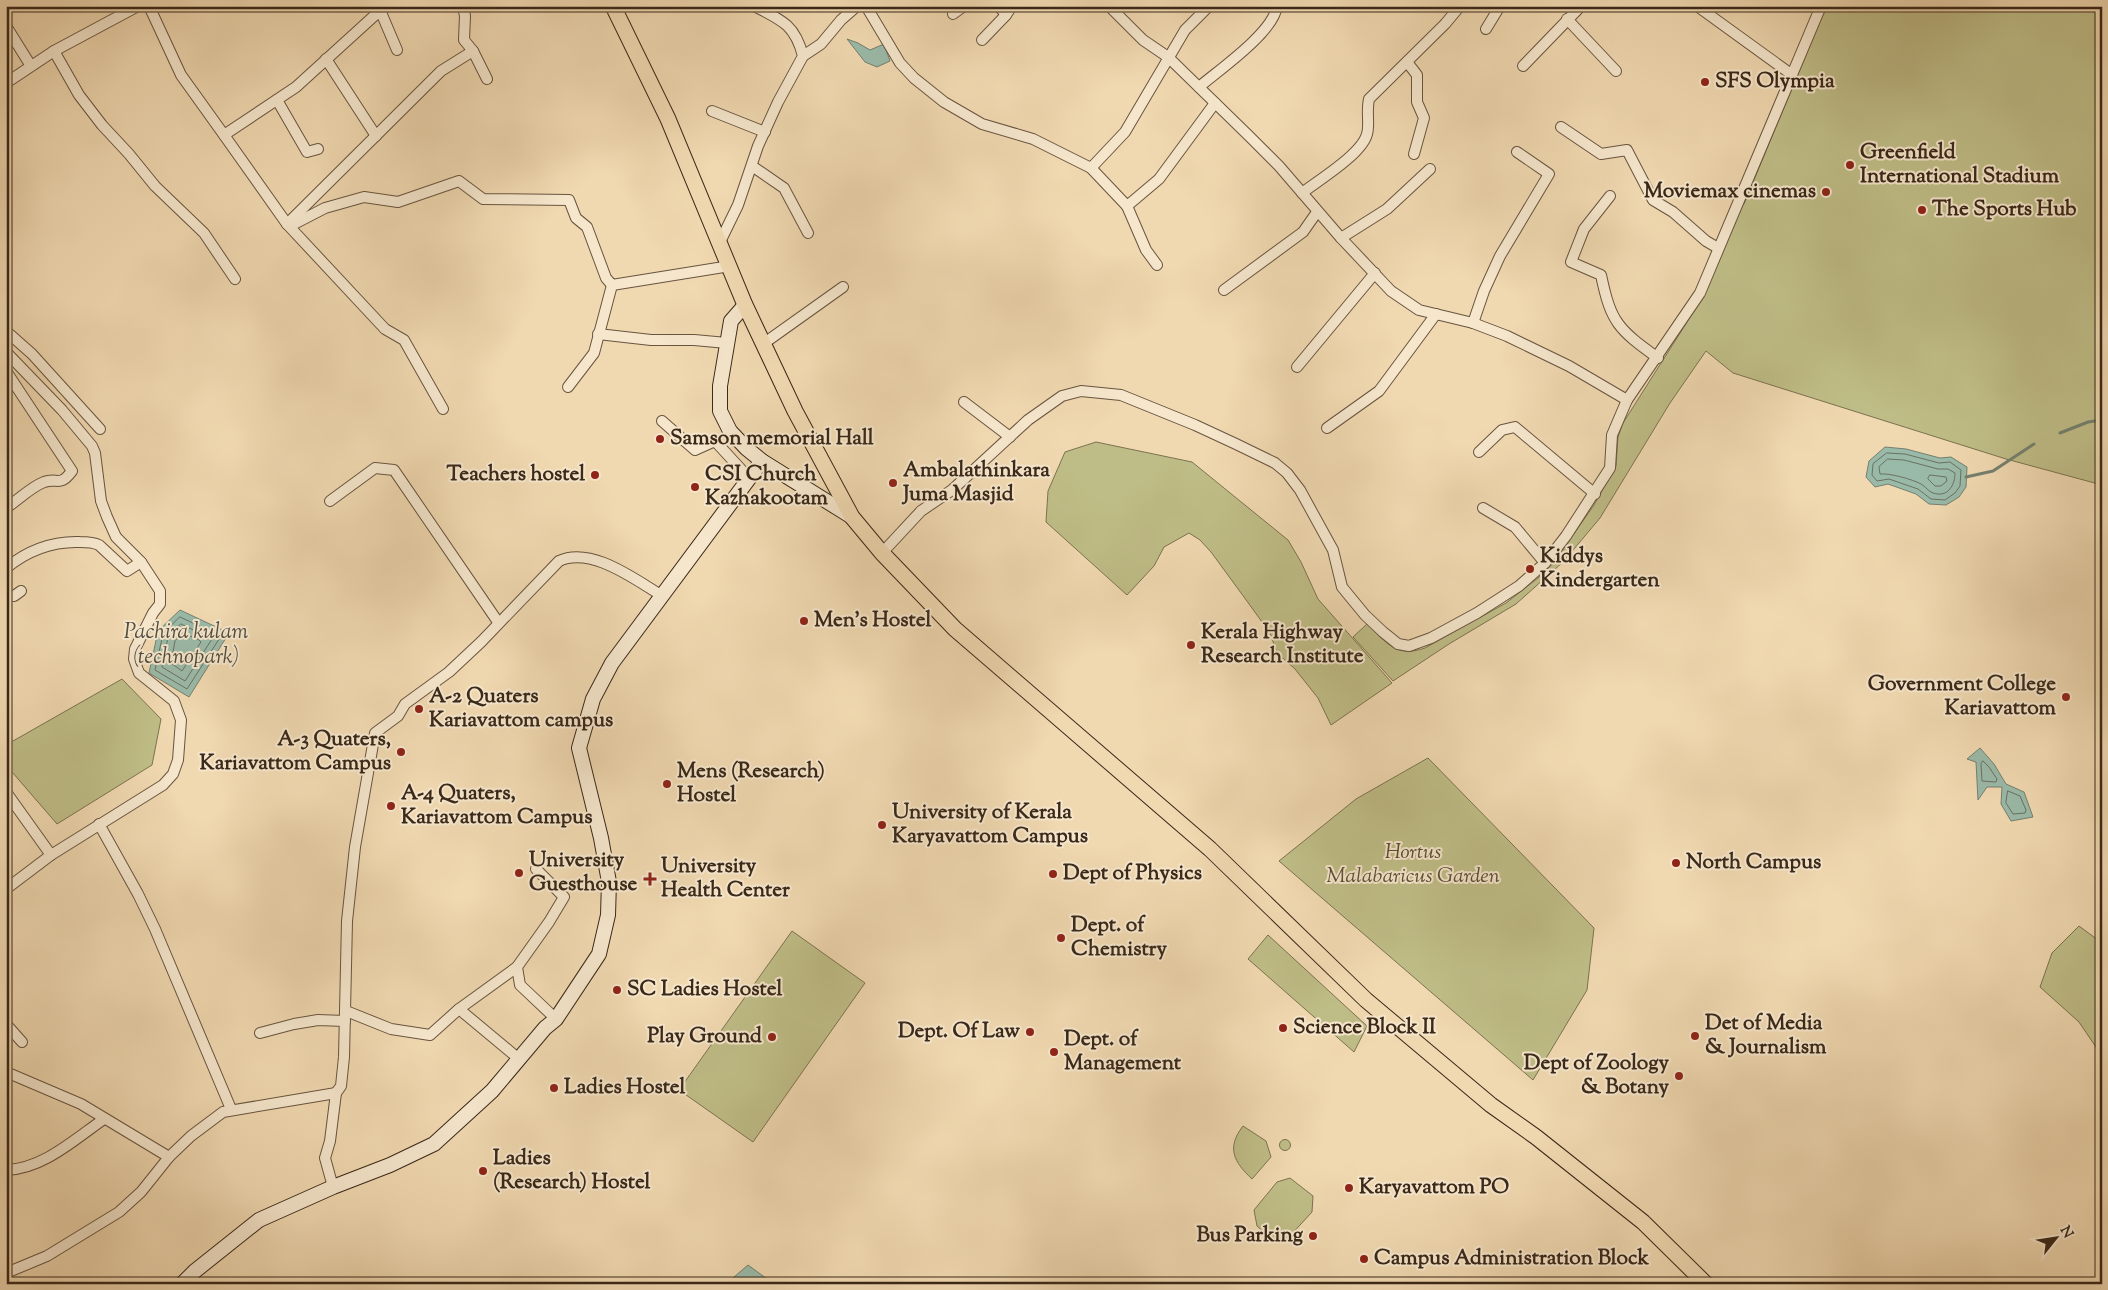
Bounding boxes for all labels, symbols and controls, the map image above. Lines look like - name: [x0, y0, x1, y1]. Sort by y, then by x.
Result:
- place label: SFS Olympia: [1715, 67, 1835, 97]
- marker: SFS Olympia: [1699, 76, 1711, 88]
- place label: Greenfield International Stadium: [1860, 138, 2060, 192]
- marker: Greenfield International Stadium: [1844, 159, 1856, 171]
- place label: Moviemax cinemas: [1644, 177, 1816, 207]
- marker: Moviemax cinemas: [1820, 186, 1832, 198]
- place label: The Sports Hub: [1932, 195, 2077, 225]
- marker: The Sports Hub: [1916, 204, 1928, 216]
- place label: Samson memorial Hall: [670, 424, 874, 454]
- marker: Samson memorial Hall: [654, 433, 666, 445]
- place label: Ambalathinkara Juma Masjid: [901, 456, 1050, 510]
- place label: Teachers hostel: [446, 460, 585, 490]
- place label: CSI Church Kazhakootam: [705, 460, 829, 514]
- marker: Teachers hostel: [589, 469, 601, 481]
- marker: Ambalathinkara Juma Masjid: [887, 477, 899, 489]
- marker: CSI Church Kazhakootam: [689, 481, 701, 493]
- place label: Kiddys Kindergarten: [1540, 542, 1660, 596]
- marker: Kiddys Kindergarten: [1524, 563, 1536, 575]
- place label: Men's Hostel: [814, 606, 931, 636]
- marker: Men's Hostel: [798, 615, 810, 627]
- water label: Pachira kulam (technopark): [124, 617, 249, 674]
- place label: Kerala Highway Research Institute: [1201, 618, 1364, 672]
- marker: Kerala Highway Research Institute: [1185, 639, 1197, 651]
- place label: Government College Kariavattom: [1868, 670, 2057, 724]
- place label: A-2 Quaters Kariavattom campus: [429, 682, 613, 736]
- marker: Government College Kariavattom: [2060, 691, 2072, 703]
- marker: A-2 Quaters Kariavattom campus: [413, 703, 425, 715]
- place label: A-3 Quaters, Kariavattom Campus: [200, 725, 391, 779]
- marker: A-3 Quaters, Kariavattom Campus: [395, 746, 407, 758]
- place label: Mens (Research) Hostel: [677, 757, 825, 811]
- marker: Mens (Research) Hostel: [661, 778, 673, 790]
- place label: A-4 Quaters, Kariavattom Campus: [401, 779, 592, 833]
- place label: University of Kerala Karyavattom Campus: [892, 798, 1088, 852]
- marker: A-4 Quaters, Kariavattom Campus: [385, 800, 397, 812]
- marker: University of Kerala Karyavattom Campus: [876, 819, 888, 831]
- park label: Hortus Malabaricus Garden: [1326, 838, 1500, 892]
- place label: University Guesthouse: [529, 846, 637, 900]
- place label: North Campus: [1686, 848, 1821, 878]
- place label: University Health Center: [661, 852, 790, 906]
- marker: North Campus: [1670, 857, 1682, 869]
- place label: Dept of Physics: [1063, 859, 1202, 889]
- marker: University Guesthouse: [513, 867, 525, 879]
- marker: Dept of Physics: [1047, 868, 1059, 880]
- marker: University Health Center: [643, 872, 657, 886]
- place label: Dept. of Chemistry: [1071, 911, 1167, 965]
- marker: Dept. of Chemistry: [1055, 932, 1067, 944]
- place label: SC Ladies Hostel: [627, 975, 782, 1005]
- marker: SC Ladies Hostel: [611, 984, 623, 996]
- place label: Det of Media & Journalism: [1705, 1009, 1827, 1063]
- place label: Science Block II: [1293, 1013, 1436, 1043]
- place label: Dept. Of Law: [898, 1017, 1020, 1047]
- place label: Play Ground: [647, 1022, 762, 1052]
- marker: Science Block II: [1277, 1022, 1289, 1034]
- place label: Dept. of Management: [1064, 1025, 1182, 1079]
- marker: Dept. Of Law: [1024, 1026, 1036, 1038]
- marker: Det of Media & Journalism: [1689, 1030, 1701, 1042]
- marker: Play Ground: [766, 1031, 778, 1043]
- marker: Dept. of Management: [1048, 1046, 1060, 1058]
- place label: Dept of Zoology & Botany: [1524, 1049, 1670, 1103]
- marker: Dept of Zoology & Botany: [1673, 1070, 1685, 1082]
- place label: Ladies Hostel: [564, 1073, 685, 1103]
- marker: Ladies Hostel: [548, 1082, 560, 1094]
- place label: Ladies (Research) Hostel: [493, 1144, 651, 1198]
- marker: Ladies (Research) Hostel: [477, 1165, 489, 1177]
- place label: Karyavattom PO: [1359, 1173, 1509, 1203]
- marker: Karyavattom PO: [1343, 1182, 1355, 1194]
- north arrow: [2030, 1212, 2080, 1262]
- place label: Bus Parking: [1196, 1221, 1304, 1251]
- text: N: [2054, 1223, 2077, 1242]
- marker: Bus Parking: [1307, 1230, 1319, 1242]
- place label: Campus Administration Block: [1374, 1244, 1649, 1274]
- marker: Campus Administration Block: [1358, 1253, 1370, 1265]

